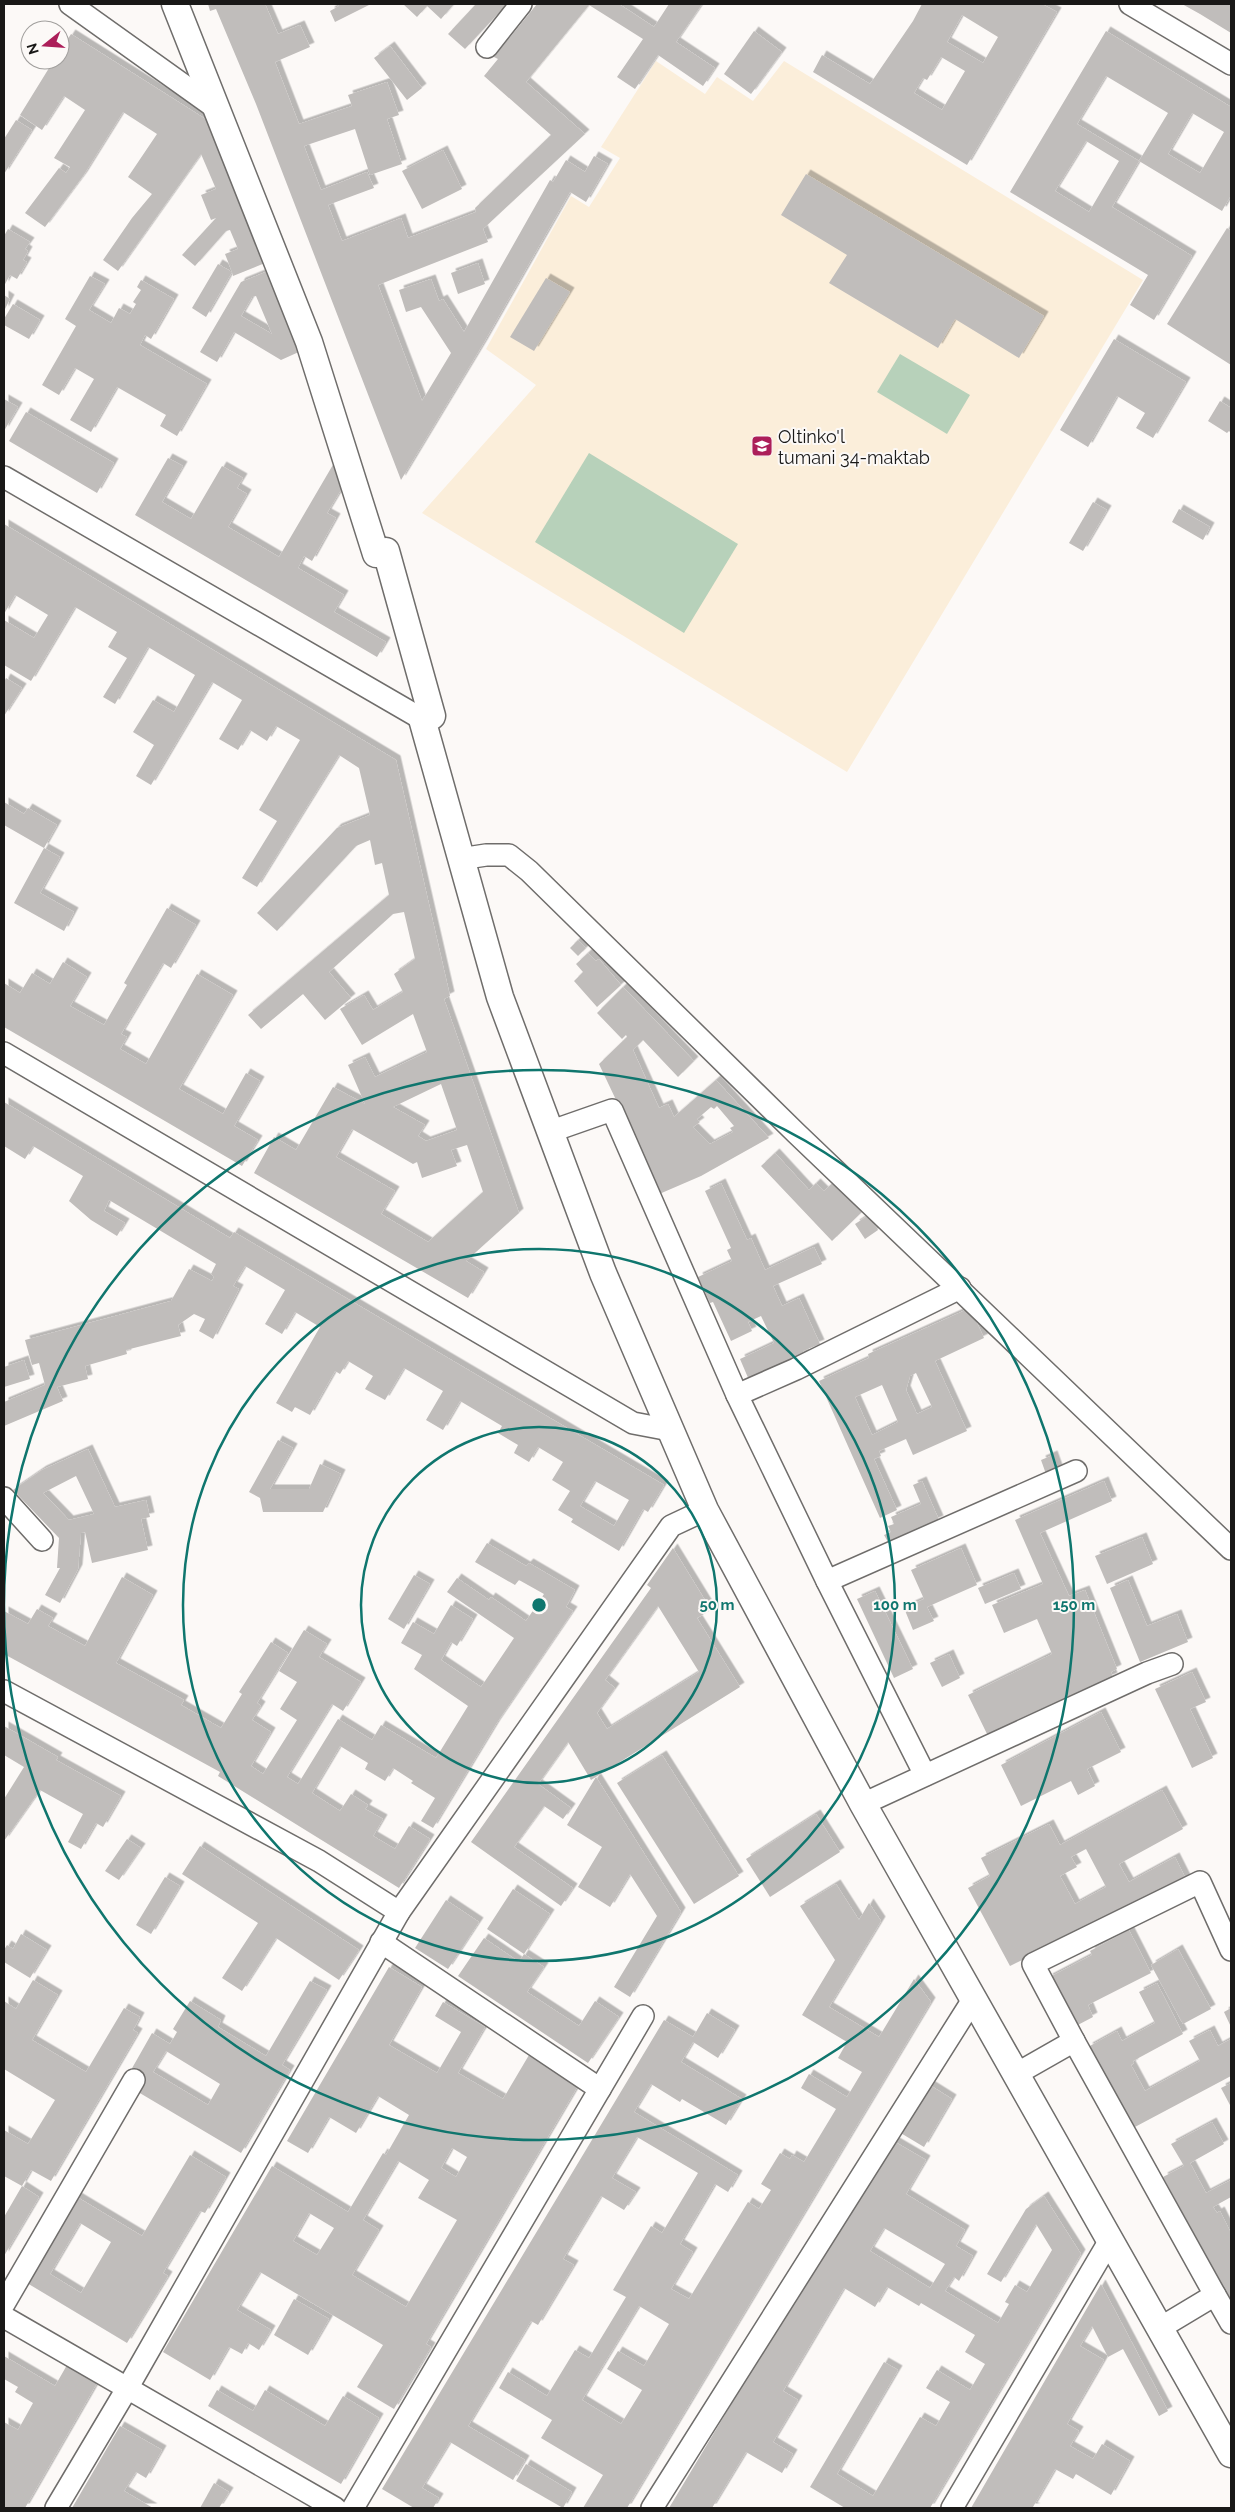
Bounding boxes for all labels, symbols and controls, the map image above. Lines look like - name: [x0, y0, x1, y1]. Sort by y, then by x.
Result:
- north arrow: [20, 20, 70, 70]
- text: N: [23, 41, 42, 56]
- place label: Oltinko'l tumani 34-maktab: [778, 426, 930, 468]
- school or university icon: Oltinko'l tumani 34-maktab: [750, 434, 774, 458]
- centre of rings: [530, 1596, 548, 1614]
- text: 50 m: [699, 1596, 735, 1614]
- text: 100 m: [873, 1596, 917, 1614]
- text: 150 m: [1053, 1596, 1095, 1614]

